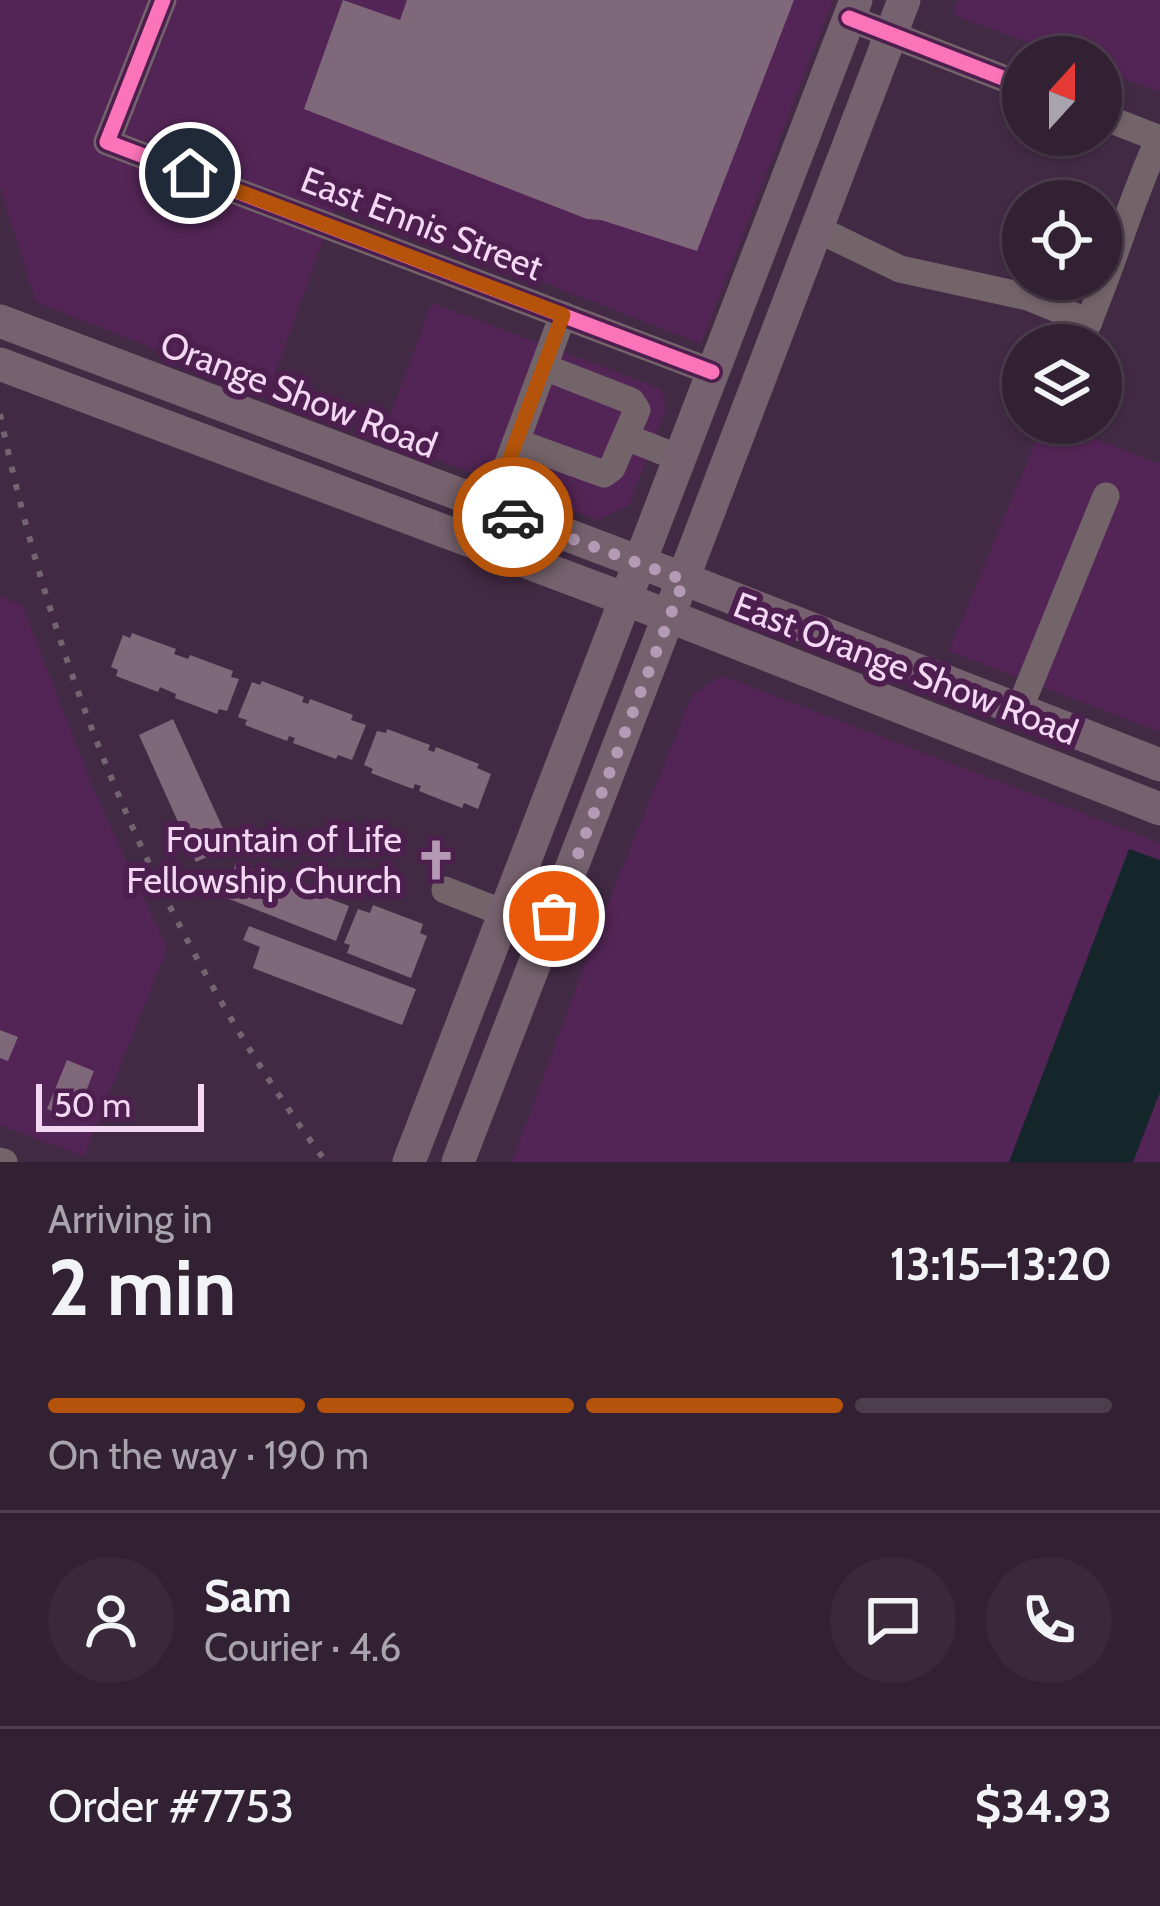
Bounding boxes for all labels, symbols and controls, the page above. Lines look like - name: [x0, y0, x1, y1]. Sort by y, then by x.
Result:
- north arrow: [1002, 36, 1122, 156]
- map controls: [1002, 36, 1122, 444]
- pin: [139, 122, 241, 224]
- icon: home: [157, 140, 223, 206]
- street label: East Ennis Street: [295, 157, 549, 289]
- button: locate: [1002, 180, 1122, 300]
- street label: Orange Show Road: [154, 321, 444, 467]
- button: layers: [1002, 324, 1122, 444]
- courier: [453, 457, 573, 577]
- icon: car: [480, 484, 546, 550]
- street label: East Orange Show Road: [728, 582, 1084, 754]
- place label: Fountain of Life Fellowship Church: [126, 817, 402, 902]
- church icon: Fountain of Life Fellowship Church: [413, 837, 459, 883]
- pin: [503, 865, 605, 967]
- icon: bag: [521, 883, 587, 949]
- scale bar: [36, 1078, 204, 1131]
- text: 50 m: [54, 1085, 131, 1125]
- text: Arriving in: [48, 1195, 212, 1243]
- text: 13:15–13:20: [890, 1237, 1112, 1291]
- text: 2 min: [48, 1240, 236, 1335]
- text: On the way · 190 m: [48, 1431, 369, 1479]
- button: person: [48, 1557, 174, 1683]
- button: chat: [830, 1557, 956, 1683]
- button: phone: [986, 1557, 1112, 1683]
- text: Sam: [204, 1569, 292, 1623]
- text: Courier · 4.6: [204, 1623, 401, 1671]
- text: Order #7753: [48, 1779, 294, 1833]
- text: $34.93: [975, 1779, 1112, 1833]

